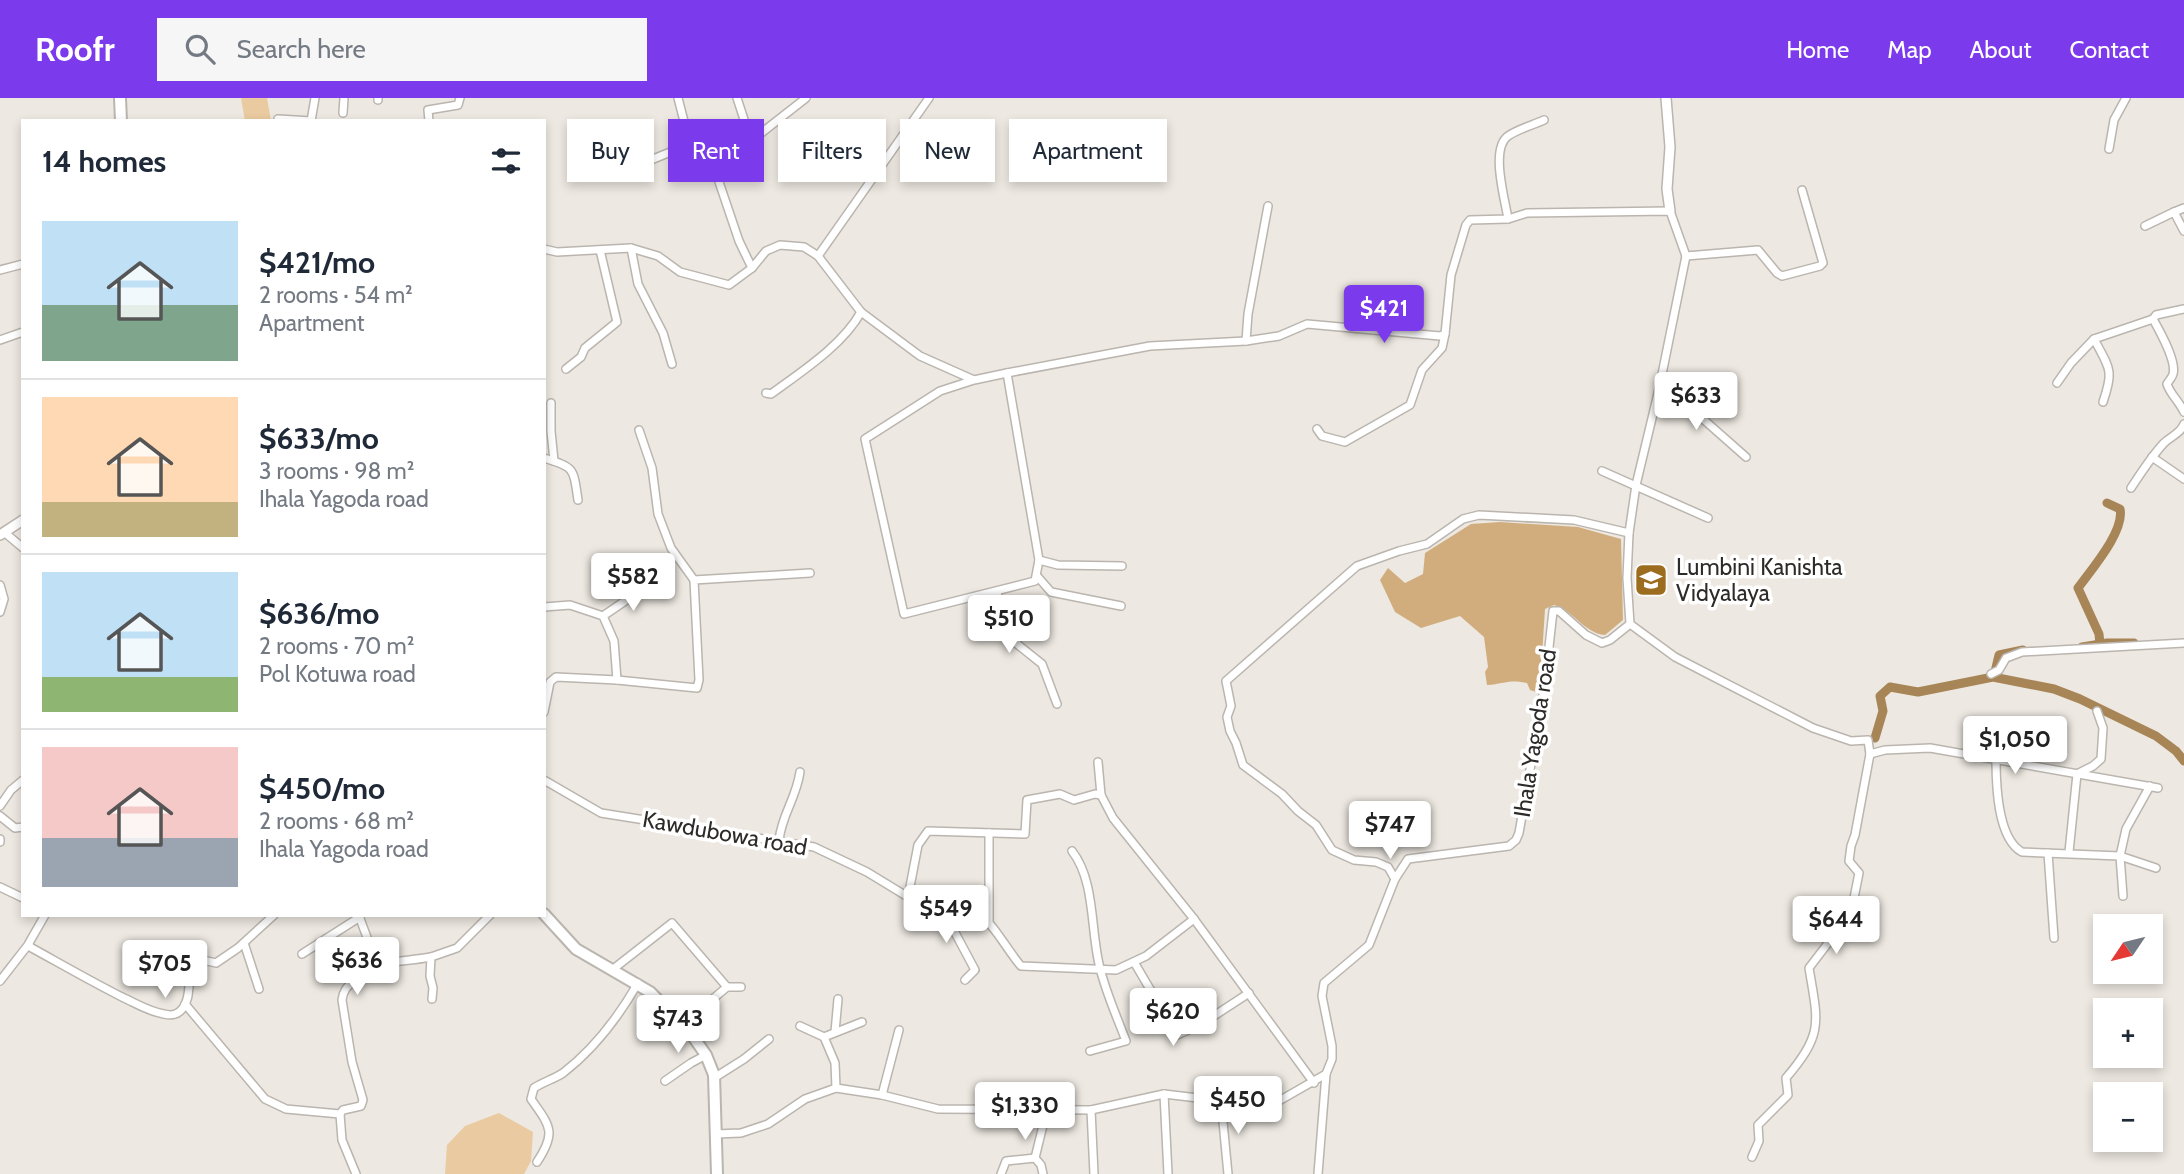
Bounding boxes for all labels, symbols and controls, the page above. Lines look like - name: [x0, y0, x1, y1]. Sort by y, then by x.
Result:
- search box: [157, 18, 647, 81]
- text: Roofr: [35, 29, 115, 69]
- icon: search: [181, 30, 219, 68]
- text: Search here: [237, 33, 366, 65]
- text: Home: [1786, 35, 1849, 64]
- text: Map: [1887, 35, 1932, 64]
- text: About: [1970, 35, 2032, 64]
- text: Contact: [2070, 35, 2149, 64]
- chip: Buy: [567, 119, 654, 182]
- chip: Rent: [668, 119, 764, 182]
- chip: Filters: [778, 119, 886, 182]
- chip: New: [900, 119, 995, 182]
- chip: Apartment: [1009, 119, 1167, 182]
- icon: filters: [487, 142, 525, 180]
- text: 14 homes: [42, 143, 166, 180]
- text: $421/mo: [259, 244, 375, 281]
- icon: home: [98, 249, 182, 333]
- text: 2 rooms · 54 m²: [259, 281, 413, 309]
- pin: $421: [1343, 286, 1425, 345]
- text: $421: [1360, 294, 1408, 322]
- text: Apartment: [259, 309, 364, 337]
- pin: $633: [1655, 372, 1737, 432]
- text: $633: [1670, 381, 1722, 409]
- text: $633/mo: [259, 420, 379, 457]
- icon: home: [98, 425, 182, 509]
- text: 3 rooms · 98 m²: [259, 457, 414, 485]
- text: Ihala Yagoda road: [259, 485, 429, 513]
- place label: Lumbini Kanishta Vidyalaya: [1676, 553, 1843, 607]
- pin: $582: [592, 554, 674, 613]
- school or university icon: Lumbini Kanishta Vidyalaya: [1632, 561, 1670, 599]
- text: $582: [607, 562, 659, 590]
- text: $636/mo: [259, 595, 379, 632]
- pin: $510: [968, 596, 1050, 655]
- icon: home: [98, 600, 182, 684]
- text: $510: [984, 604, 1034, 632]
- text: 2 rooms · 70 m²: [259, 632, 414, 660]
- street label: Ihala Yagoda road: [1508, 647, 1562, 819]
- text: Pol Kotuwa road: [259, 660, 416, 688]
- pin: $1,050: [1958, 716, 2072, 776]
- text: $1,050: [1979, 725, 2051, 753]
- text: $450/mo: [259, 770, 385, 807]
- icon: home: [98, 775, 182, 859]
- pin: $747: [1349, 802, 1431, 861]
- street label: Kawdubowa road: [640, 805, 810, 861]
- text: 2 rooms · 68 m²: [259, 807, 414, 835]
- text: $747: [1365, 810, 1415, 838]
- text: Ihala Yagoda road: [259, 835, 429, 863]
- pin: $549: [905, 886, 987, 945]
- text: $549: [920, 894, 972, 922]
- pin: $644: [1795, 896, 1877, 956]
- text: $644: [1809, 905, 1863, 933]
- north arrow: [2093, 914, 2163, 984]
- map controls: [2093, 914, 2163, 1152]
- pin: $636: [316, 937, 398, 997]
- pin: $705: [124, 940, 206, 1000]
- text: $636: [331, 946, 383, 974]
- text: $705: [138, 949, 192, 977]
- pin: $620: [1132, 988, 1214, 1048]
- pin: $743: [637, 996, 719, 1055]
- text: $620: [1146, 997, 1200, 1025]
- button: +: [2093, 998, 2163, 1068]
- text: $743: [653, 1004, 704, 1032]
- pin: $450: [1197, 1076, 1279, 1136]
- pin: $1,330: [968, 1082, 1082, 1142]
- button: −: [2093, 1082, 2163, 1152]
- text: $450: [1210, 1085, 1266, 1113]
- text: $1,330: [991, 1091, 1059, 1119]

